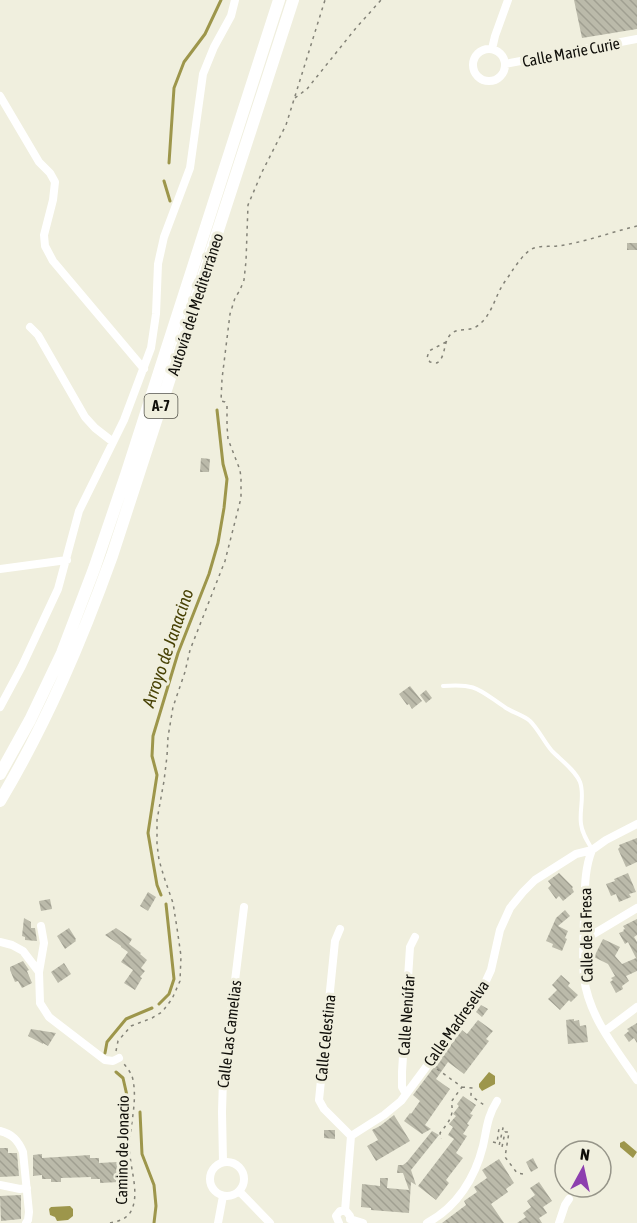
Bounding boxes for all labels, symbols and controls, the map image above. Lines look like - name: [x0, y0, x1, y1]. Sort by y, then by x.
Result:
- street label: Calle Marie Curie: [521, 34, 621, 70]
- street label: Autovía del Mediterráneo: [164, 231, 226, 377]
- road number: A-7: [144, 394, 178, 418]
- water label: Arroyo de Janacino: [137, 586, 198, 711]
- street label: Calle de la Fresa: [576, 888, 596, 982]
- street label: Calle Nenúfar: [394, 974, 418, 1056]
- street label: Calle Madreselva: [420, 976, 492, 1070]
- street label: Calle Las Camelias: [213, 979, 245, 1089]
- street label: Calle Celestina: [311, 994, 339, 1082]
- street label: Camino de Jonacio: [112, 1095, 132, 1205]
- north arrow: [553, 1139, 613, 1199]
- text: N: [579, 1145, 591, 1164]

